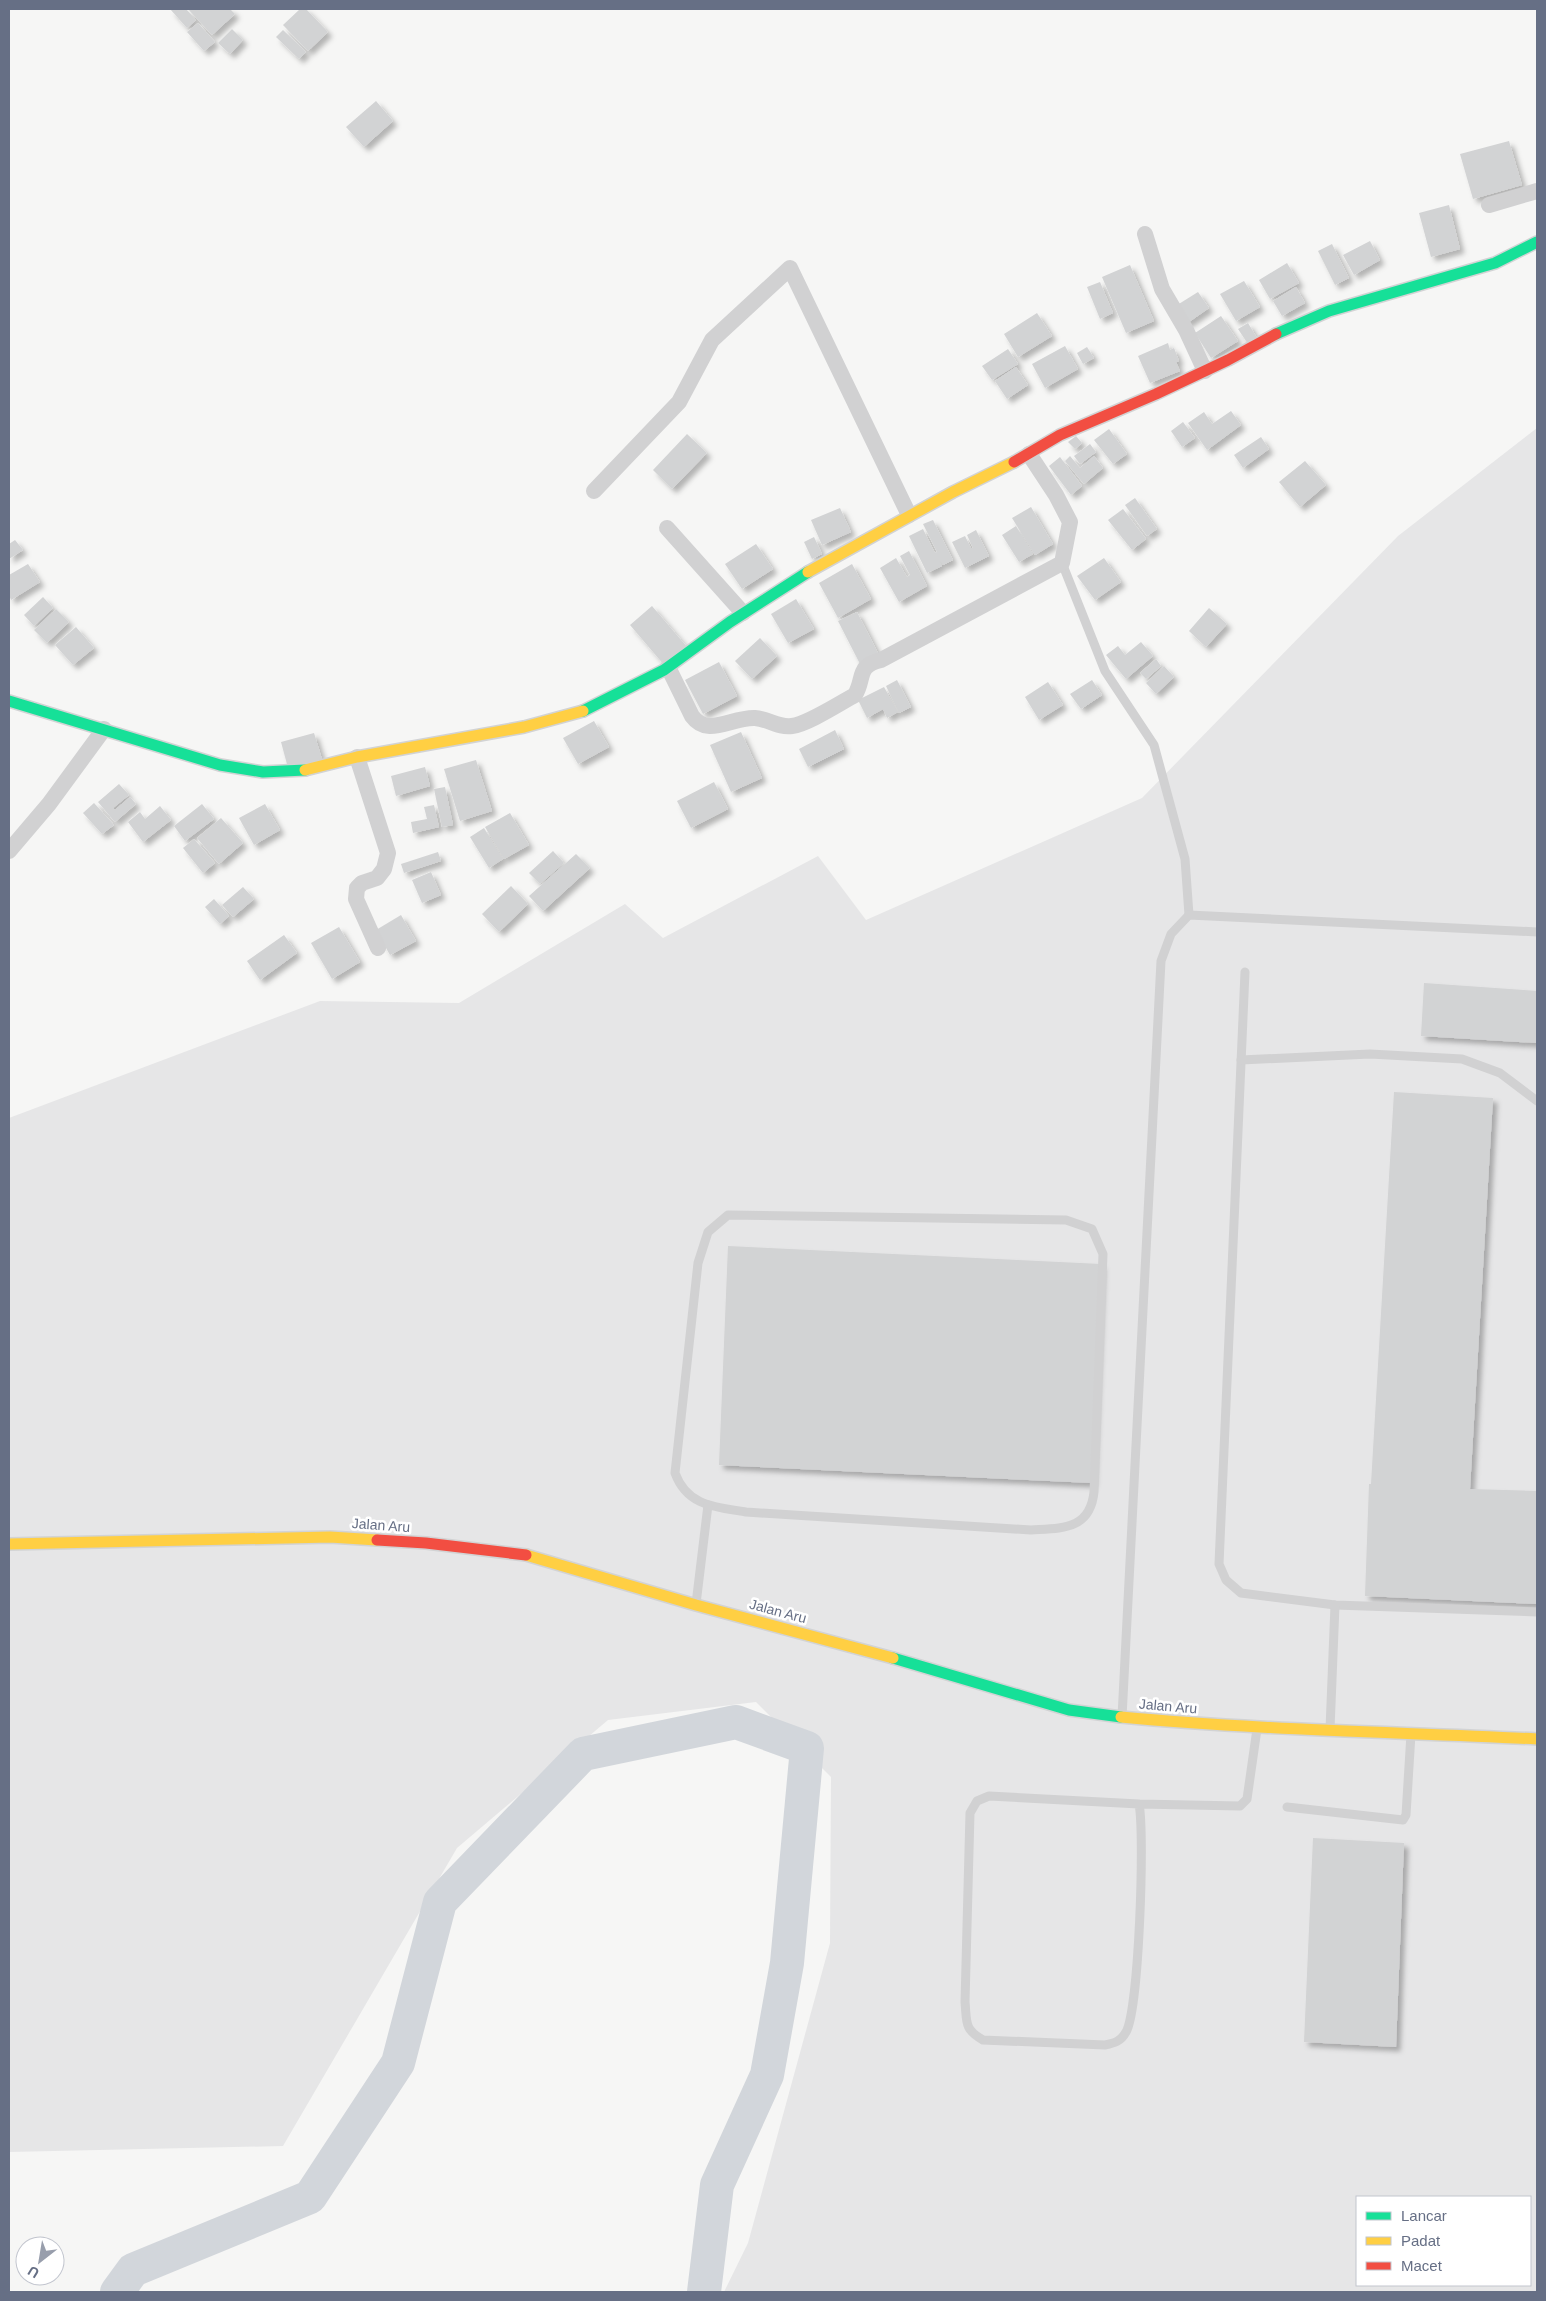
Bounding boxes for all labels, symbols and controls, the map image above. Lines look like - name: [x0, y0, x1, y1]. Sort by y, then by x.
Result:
- street label: Jalan Aru: [351, 1515, 411, 1535]
- street label: Jalan Aru: [748, 1596, 808, 1626]
- street label: Jalan Aru: [1138, 1695, 1198, 1717]
- legend: [1356, 2196, 1531, 2286]
- text: Lancar: [1401, 2207, 1447, 2224]
- text: Padat: [1401, 2232, 1441, 2249]
- north arrow: [15, 2236, 65, 2286]
- text: Macet: [1401, 2257, 1443, 2274]
- text: U: [25, 2263, 42, 2282]

